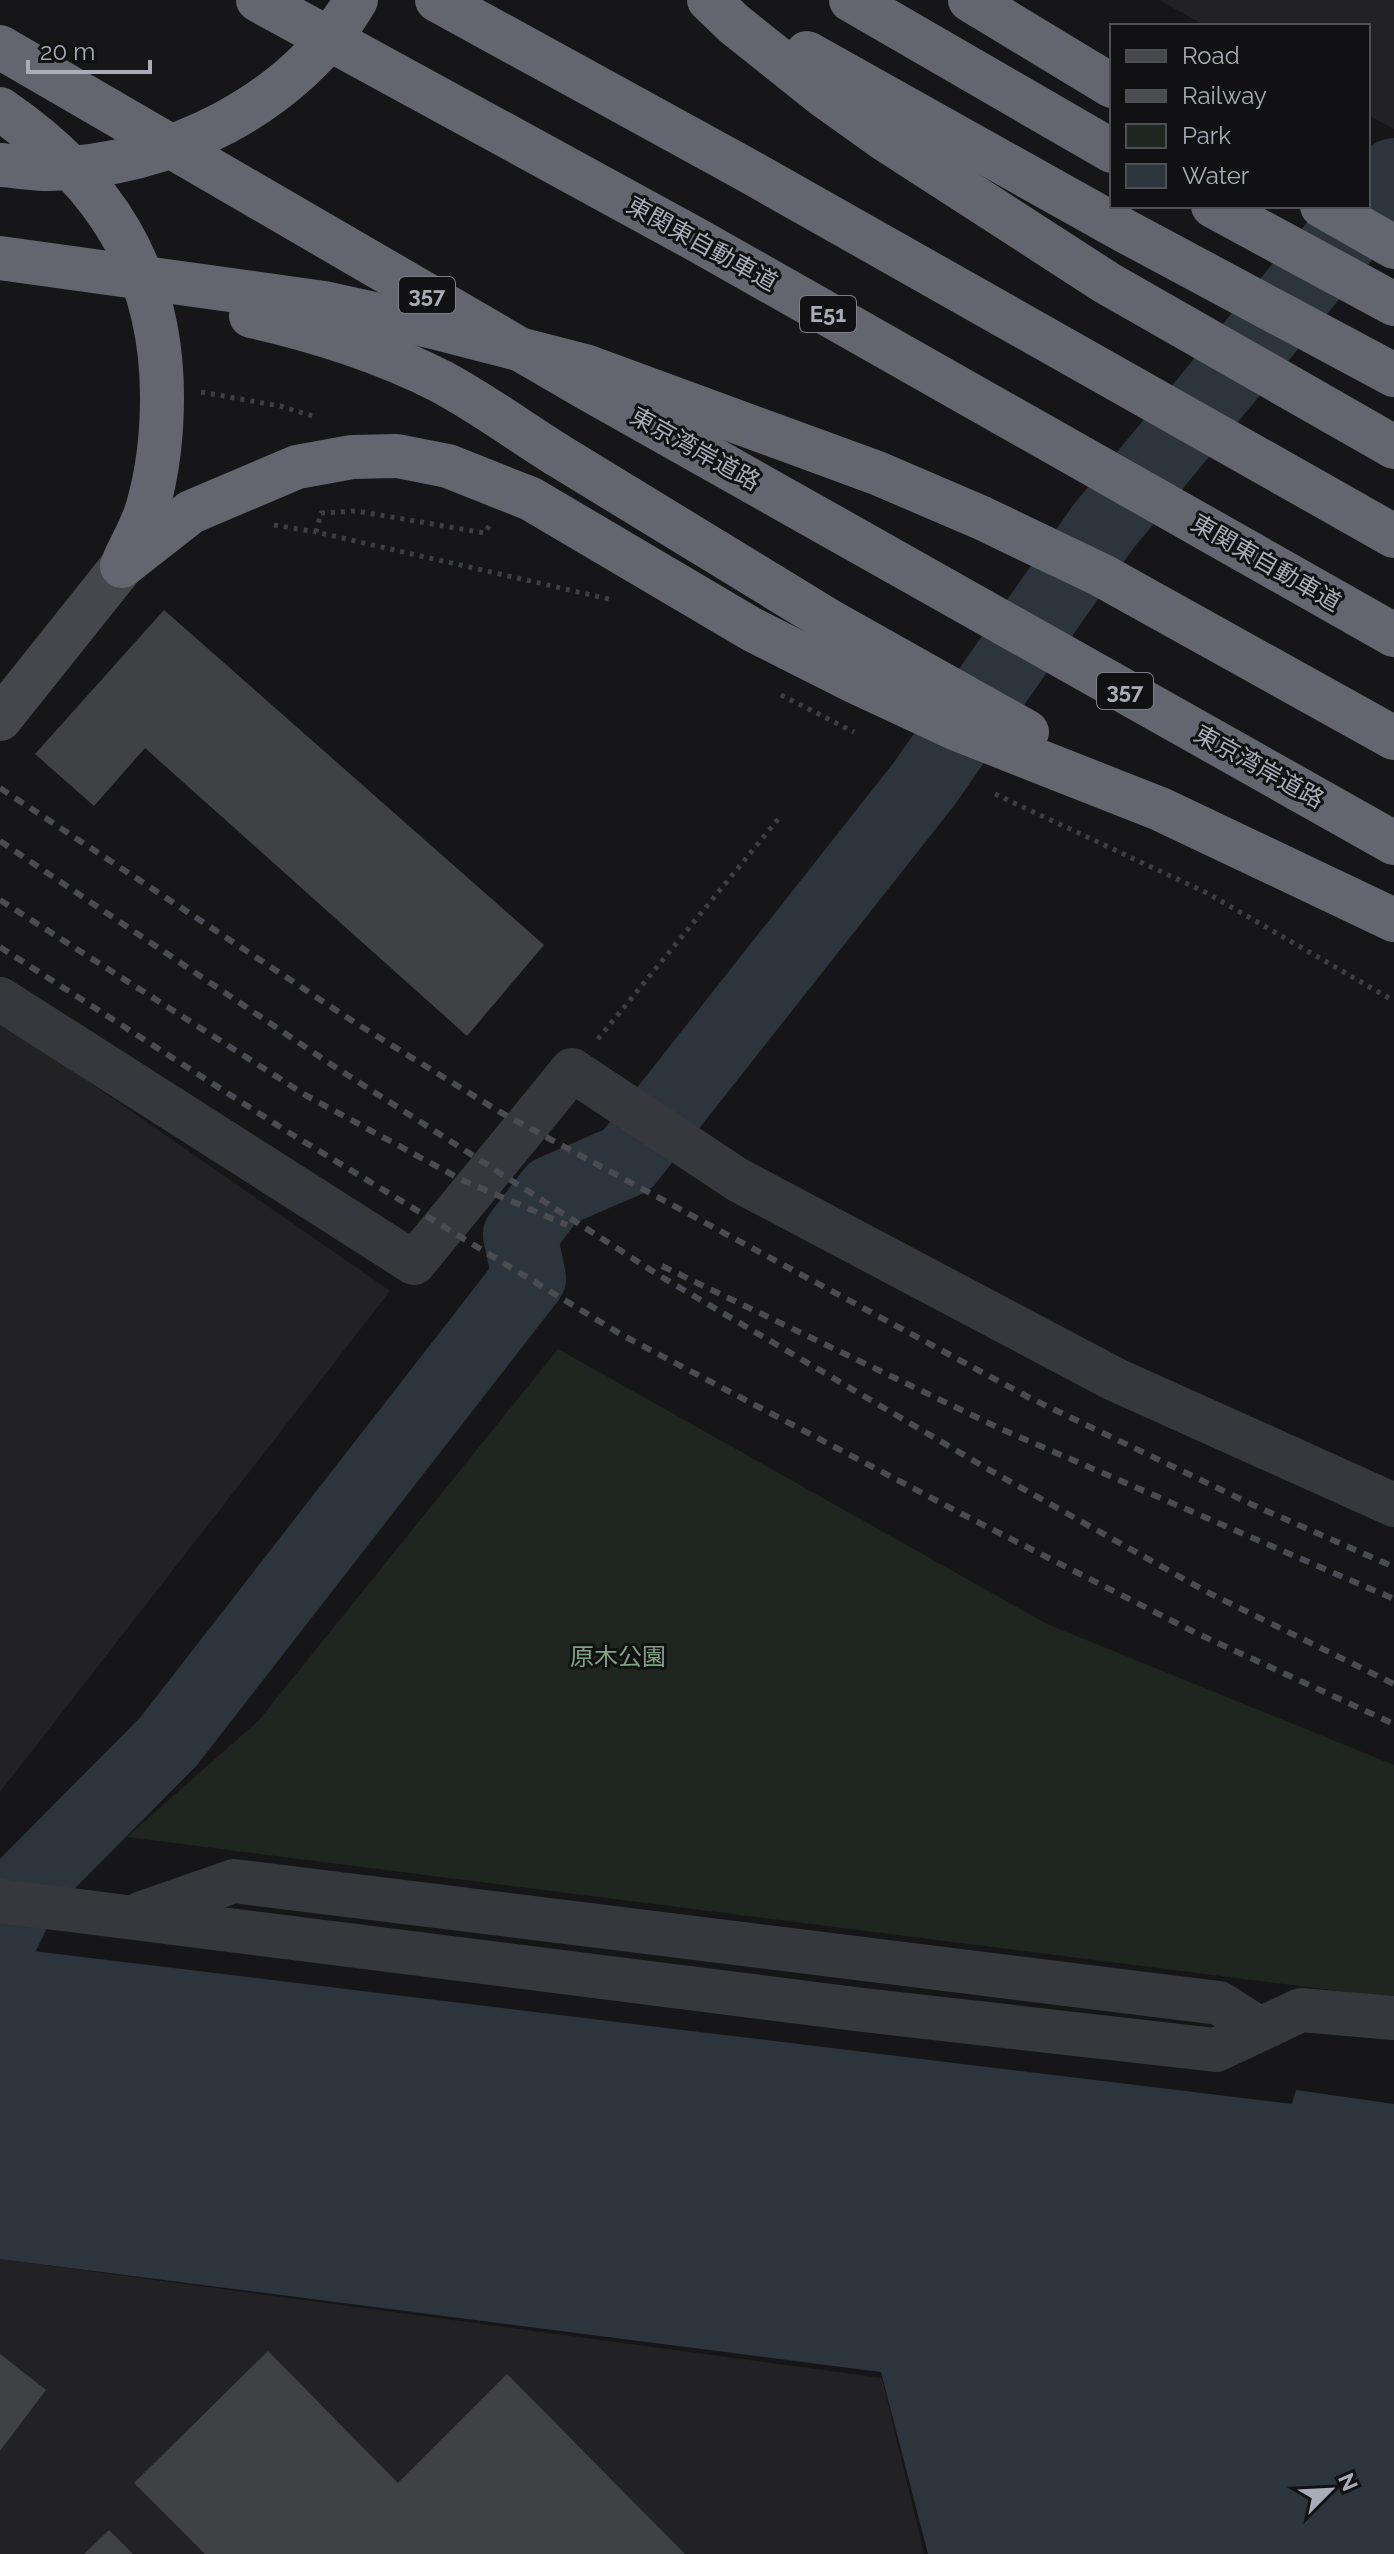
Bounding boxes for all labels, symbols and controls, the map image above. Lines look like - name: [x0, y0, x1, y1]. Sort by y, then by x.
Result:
- scale bar: [28, 24, 150, 74]
- legend: [1110, 24, 1370, 208]
- text: 20 m: [40, 37, 95, 66]
- text: Road: [1182, 41, 1240, 70]
- text: Railway: [1182, 81, 1267, 110]
- text: Park: [1182, 121, 1231, 150]
- text: Water: [1182, 161, 1250, 190]
- street label: 東関東自動車道: [622, 190, 783, 297]
- road number: 357: [399, 277, 455, 313]
- road number: E51: [800, 296, 856, 332]
- street label: 東京湾岸道路: [625, 401, 765, 496]
- street label: 東関東自動車道: [1186, 508, 1346, 617]
- road number: 357: [1097, 673, 1153, 709]
- street label: 東京湾岸道路: [1189, 719, 1329, 814]
- park label: 原木公園: [570, 1642, 666, 1671]
- north arrow: [1290, 2450, 1370, 2530]
- text: N: [1333, 2469, 1364, 2495]

